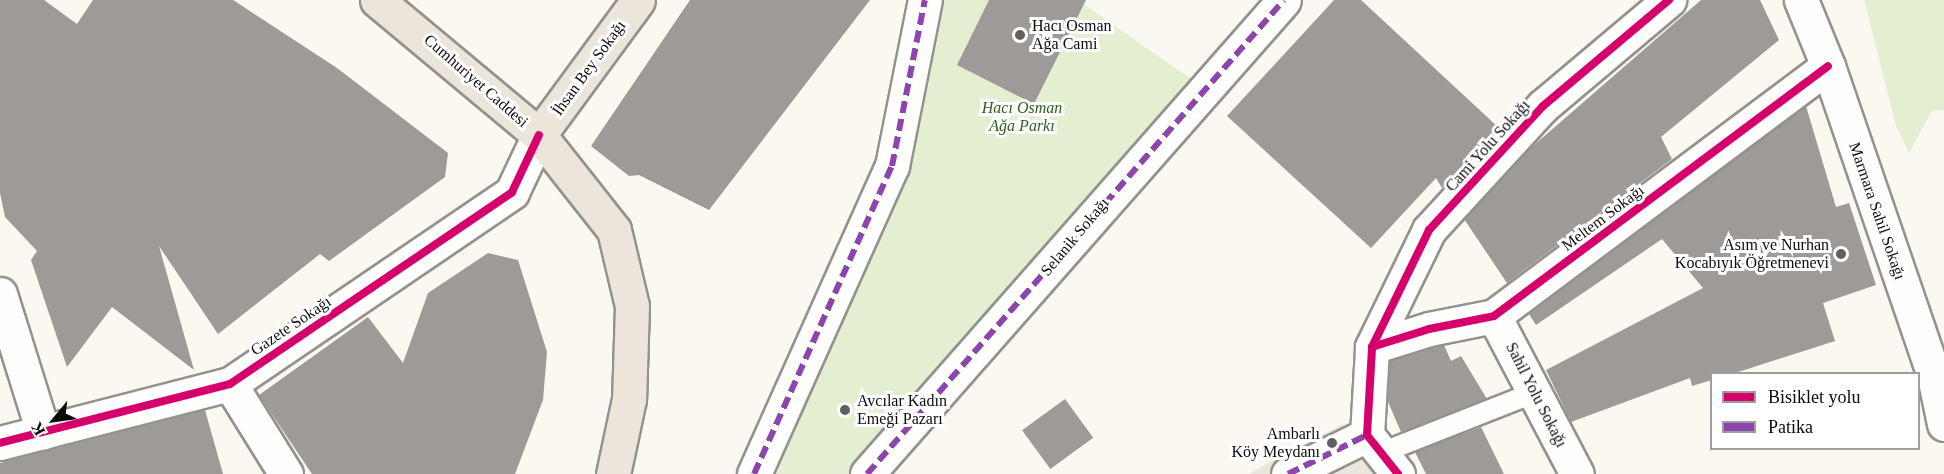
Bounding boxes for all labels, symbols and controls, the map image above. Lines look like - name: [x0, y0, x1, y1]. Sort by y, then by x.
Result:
- place label: Hacı Osman Ağa Cami: [1032, 16, 1112, 54]
- street label: İhsan Bey Sokağı: [548, 17, 630, 119]
- marker: Hacı Osman Ağa Cami: [1013, 28, 1027, 42]
- street label: Cumhuriyet Caddesi: [420, 30, 532, 132]
- street label: Cami Yolu Sokağı: [1442, 96, 1534, 196]
- park label: Hacı Osman Ağa Parkı: [982, 98, 1062, 136]
- street label: Marmara Sahil Sokağı: [1844, 140, 1910, 282]
- street label: Meltem Sokağı: [1558, 181, 1648, 255]
- street label: Selanik Sokağı: [1037, 194, 1113, 280]
- place label: Asım ve Nurhan Kocabıyık Öğretmenevi: [1675, 235, 1829, 273]
- marker: Asım ve Nurhan Kocabıyık Öğretmenevi: [1834, 247, 1848, 261]
- street label: Gazete Sokağı: [247, 292, 335, 360]
- street label: Sahil Yolu Sokağı: [1501, 339, 1571, 451]
- legend: [1710, 372, 1920, 450]
- text: Bisiklet yolu: [1768, 387, 1861, 407]
- north arrow: [24, 390, 84, 450]
- place label: Avcılar Kadın Emeği Pazarı: [857, 391, 947, 429]
- marker: Avcılar Kadın Emeği Pazarı: [838, 403, 852, 417]
- text: Patika: [1768, 417, 1813, 437]
- text: K: [27, 419, 48, 439]
- place label: Ambarlı Köy Meydanı: [1232, 424, 1320, 462]
- marker: Ambarlı Köy Meydanı: [1325, 436, 1339, 450]

